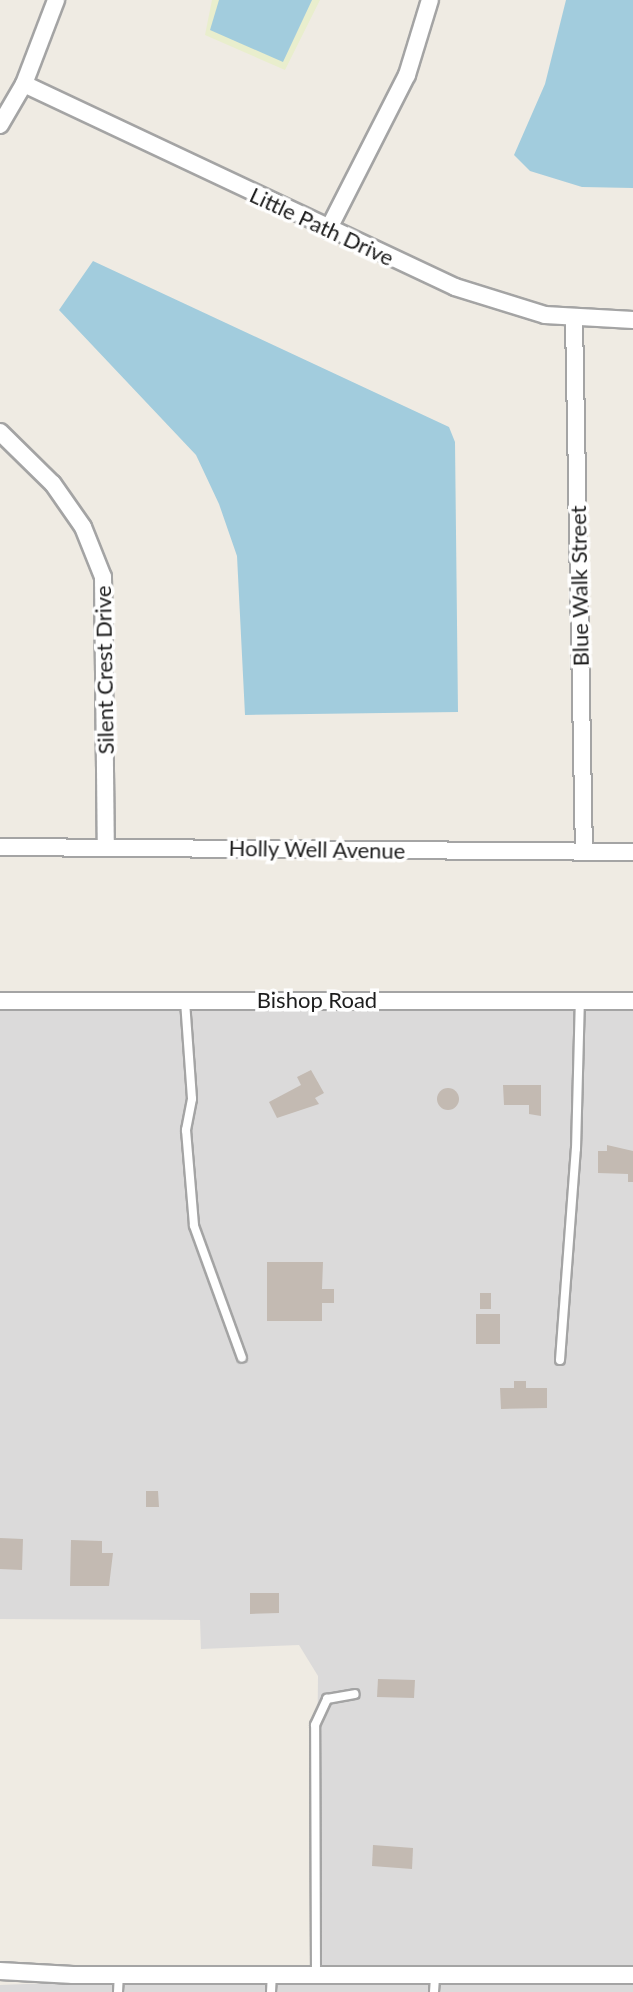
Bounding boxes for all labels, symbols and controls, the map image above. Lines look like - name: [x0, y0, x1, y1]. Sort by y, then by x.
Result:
- street label: Little Path Drive: [246, 181, 398, 271]
- street label: Blue Walk Street: [564, 505, 594, 667]
- street label: Silent Crest Drive: [89, 585, 119, 755]
- street label: Holly Well Avenue: [228, 834, 406, 864]
- street label: Bishop Road: [257, 987, 377, 1013]

